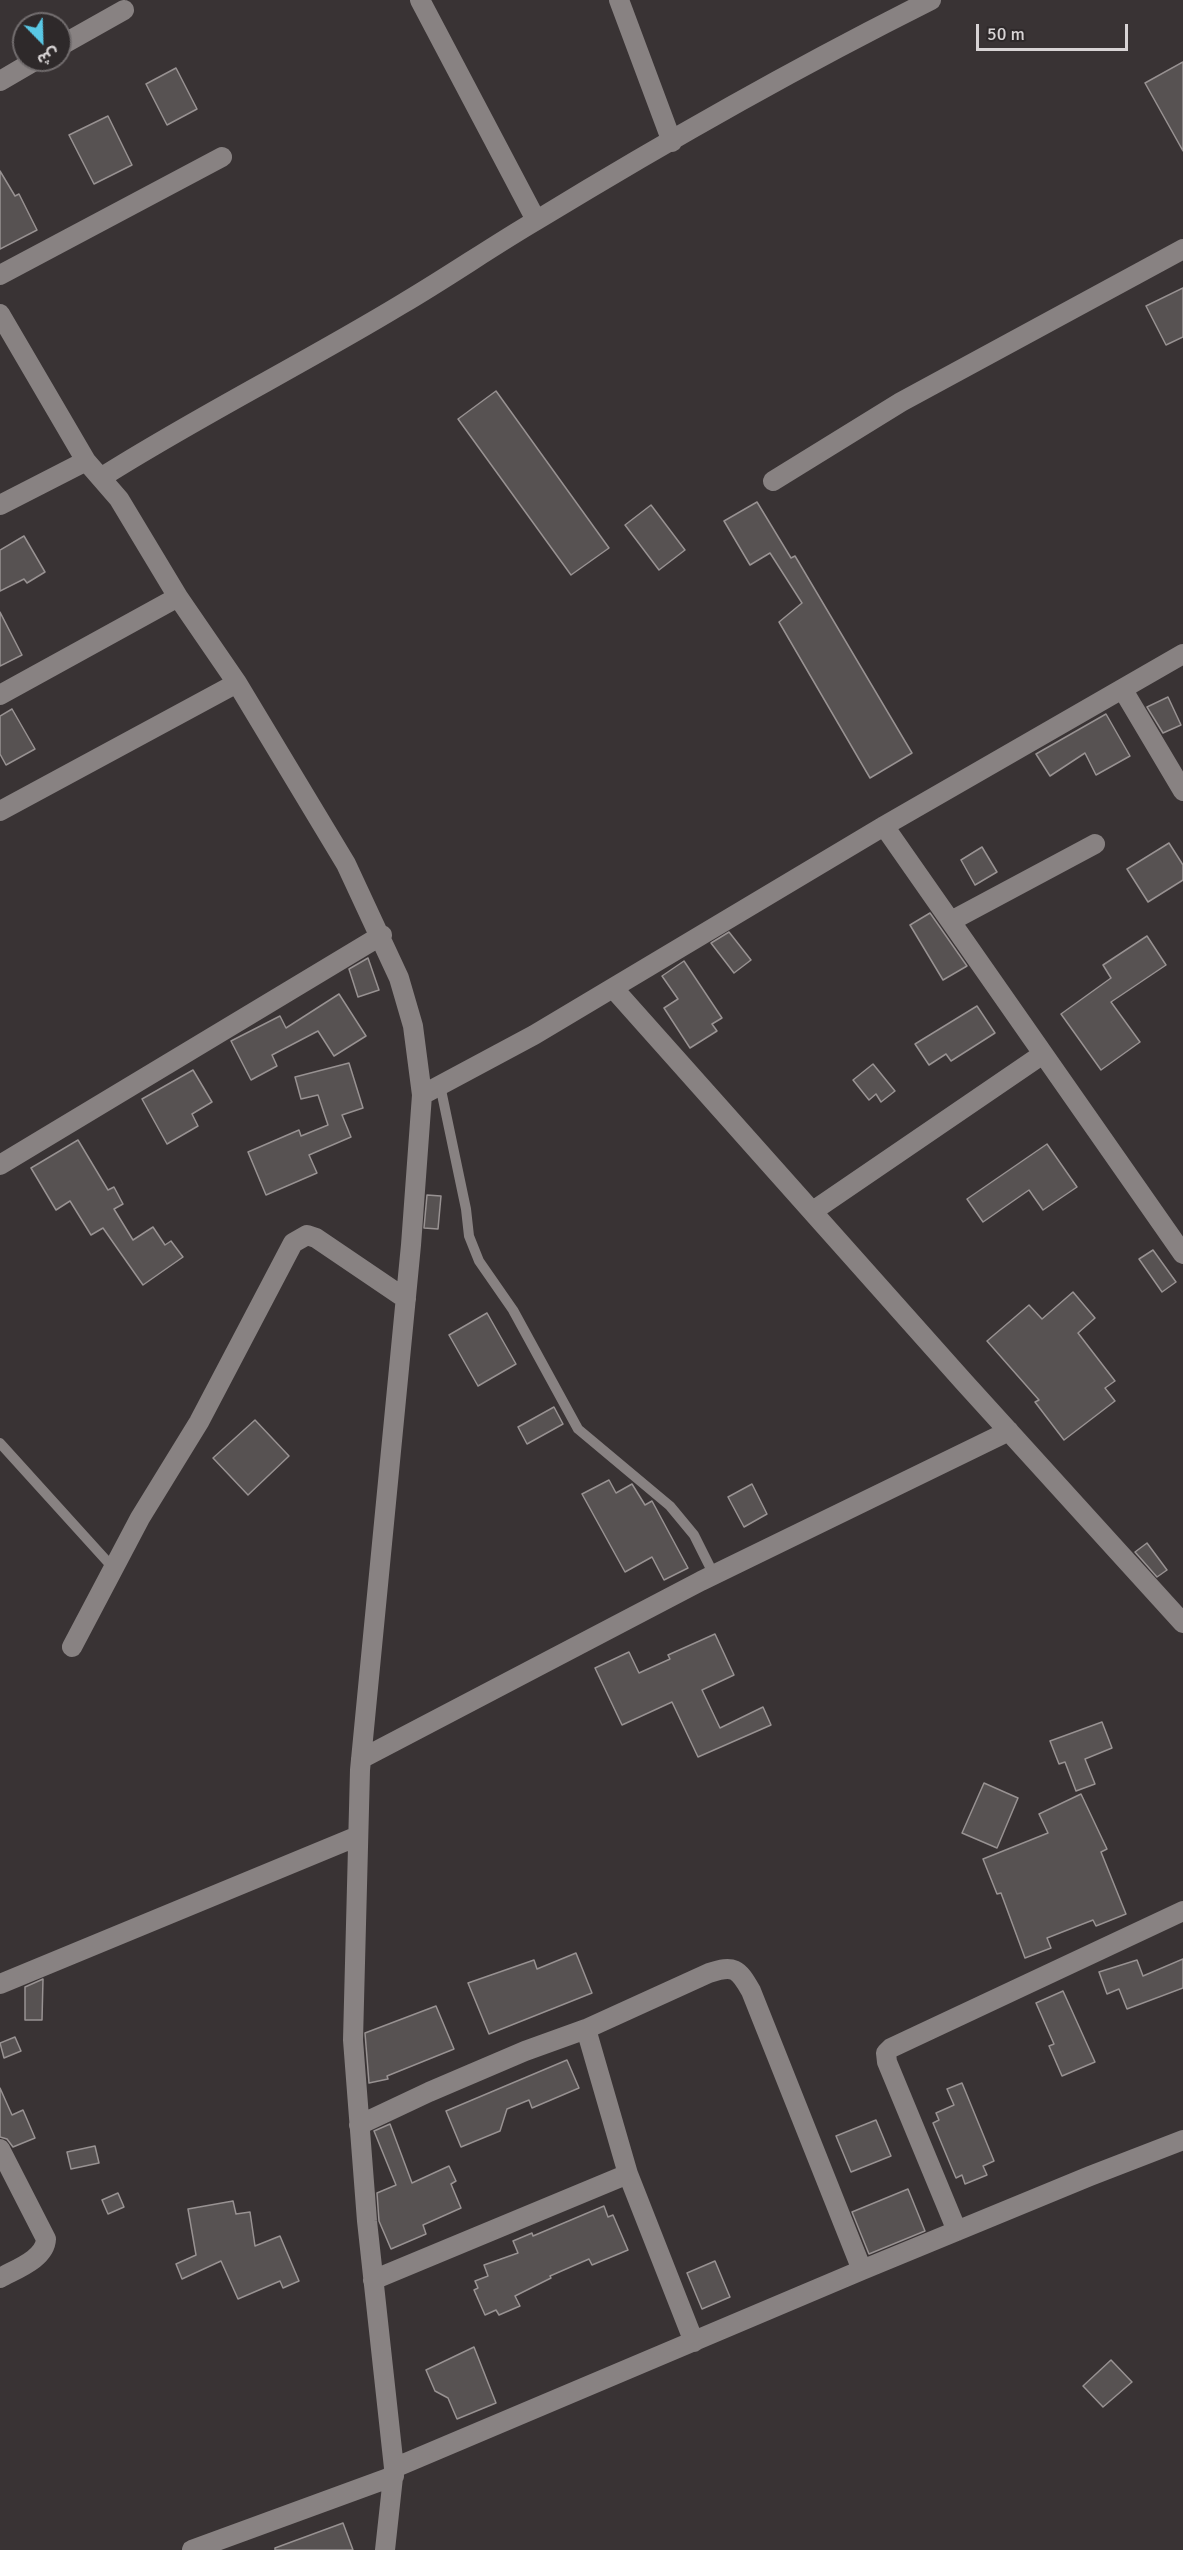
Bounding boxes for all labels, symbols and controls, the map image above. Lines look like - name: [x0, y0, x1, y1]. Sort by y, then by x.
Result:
- north arrow: [12, 12, 72, 72]
- scale bar: [979, 12, 1130, 50]
- text: 50 m: [987, 23, 1025, 45]
- text: ش: [34, 43, 62, 70]

